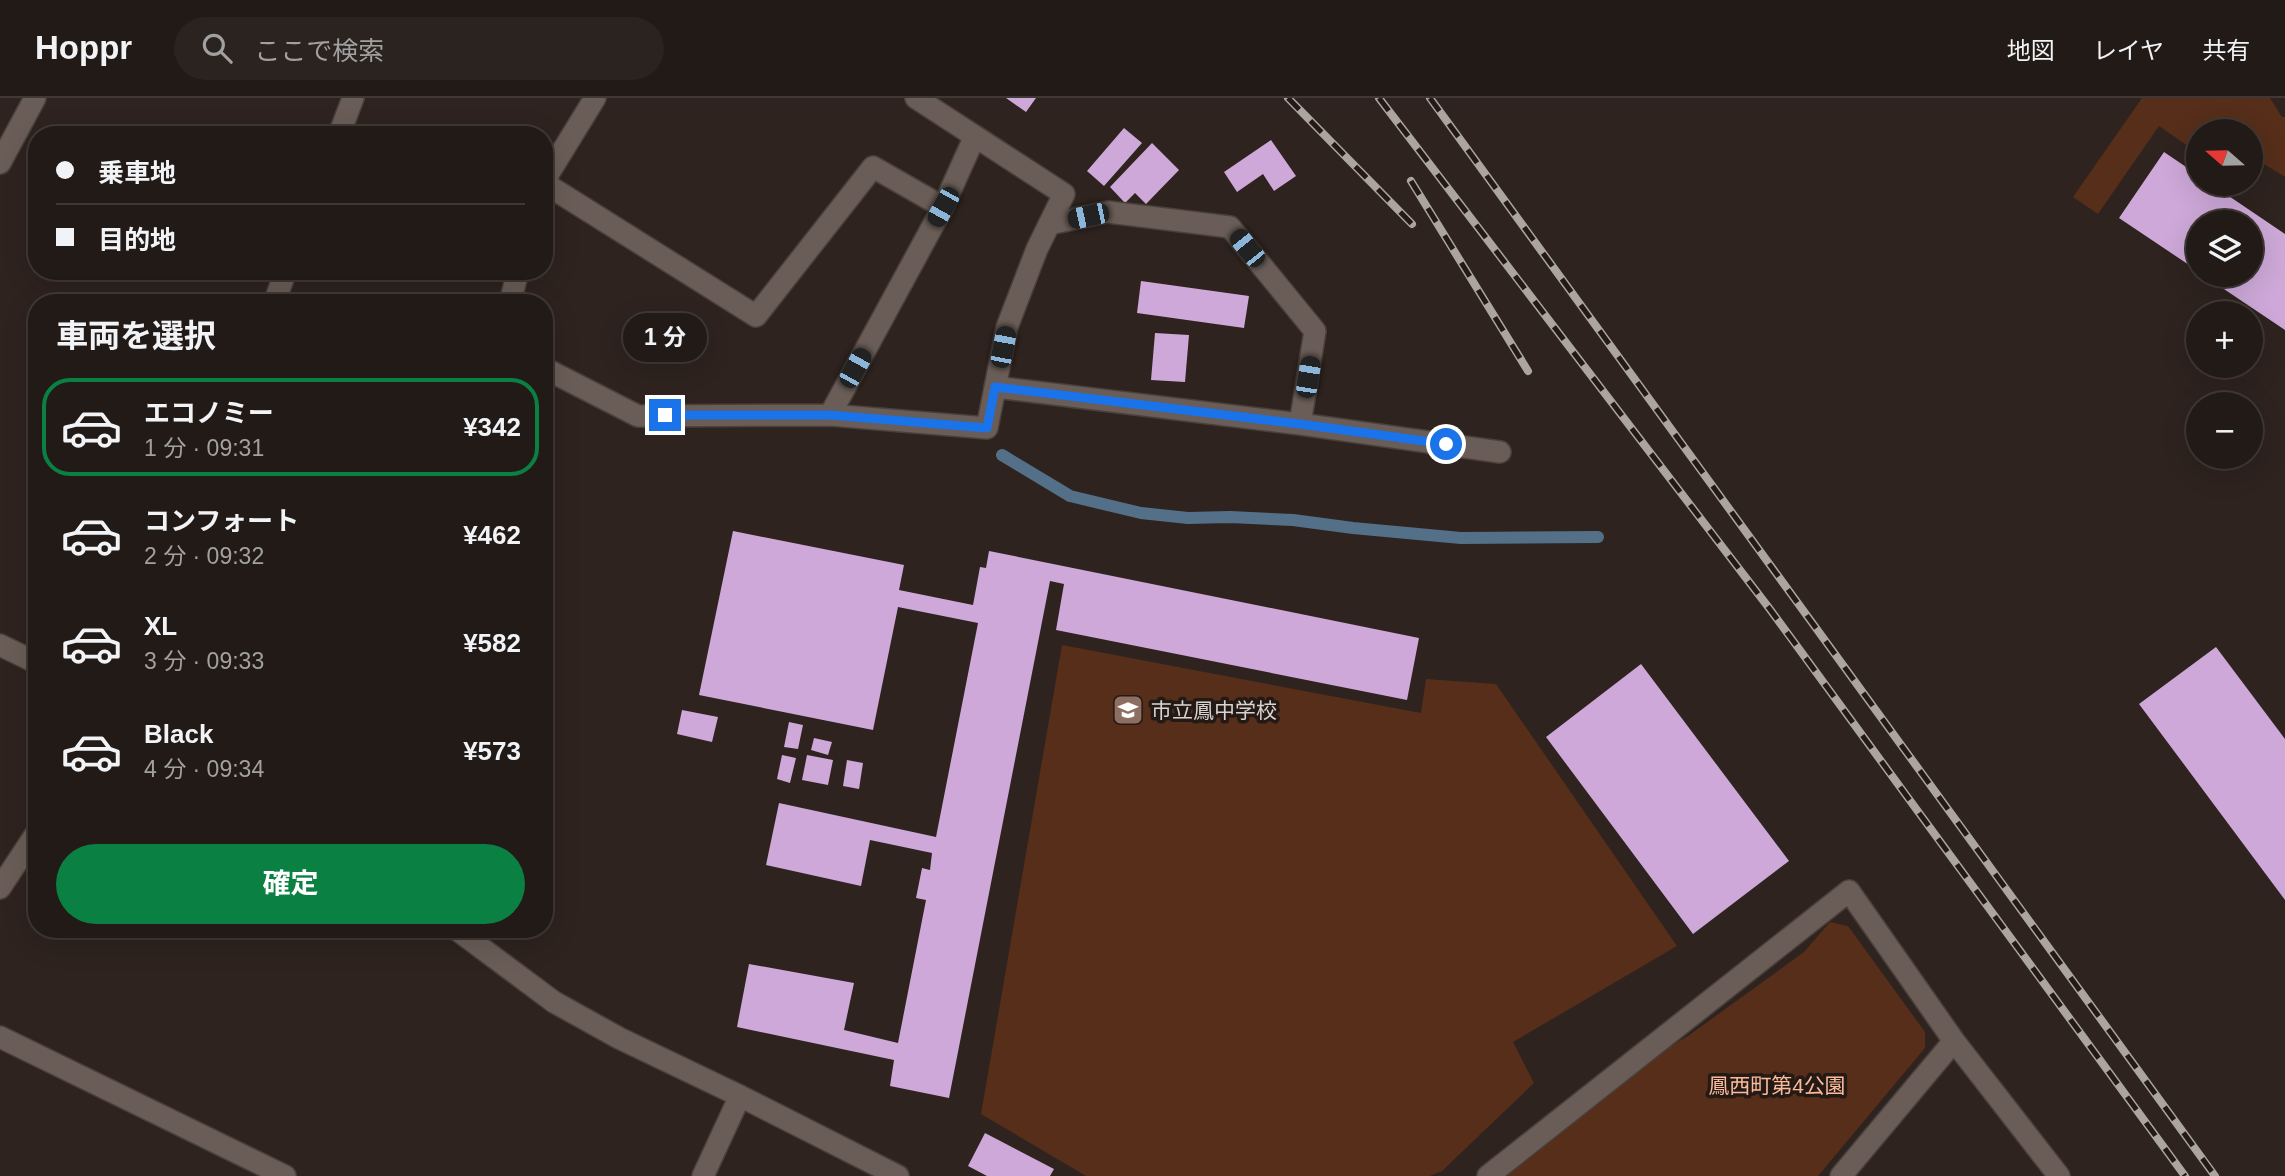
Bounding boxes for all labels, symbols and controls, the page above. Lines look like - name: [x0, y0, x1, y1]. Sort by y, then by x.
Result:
- search box: [174, 17, 664, 80]
- text: Hoppr: [35, 29, 132, 66]
- icon: search: [198, 29, 236, 67]
- text: ここで検索: [254, 36, 384, 66]
- text: 地図: [2007, 37, 2055, 64]
- text: レイヤ: [2093, 37, 2164, 64]
- text: 共有: [2202, 37, 2250, 64]
- north arrow: [2186, 119, 2263, 196]
- map controls: [2186, 119, 2263, 469]
- text: 乗車地: [98, 158, 176, 188]
- car: [924, 184, 963, 230]
- car: [1066, 201, 1111, 231]
- button: layers: [2186, 210, 2263, 287]
- text: 目的地: [98, 225, 176, 255]
- car: [1226, 225, 1269, 271]
- button: +: [2186, 301, 2263, 378]
- callout: 1 分: [623, 314, 707, 362]
- text: 車両を選択: [56, 318, 216, 354]
- text: 1 分: [644, 324, 686, 350]
- car: [989, 324, 1018, 370]
- car: [836, 345, 875, 391]
- car: [1295, 355, 1322, 399]
- button: −: [2186, 392, 2263, 469]
- icon: car: [60, 396, 123, 459]
- text: エコノミー: [144, 398, 274, 428]
- route end: [649, 399, 681, 431]
- text: ¥342: [463, 412, 521, 442]
- route start: [1430, 428, 1462, 460]
- text: 1 分 · 09:31: [144, 435, 264, 461]
- icon: car: [60, 504, 123, 567]
- text: コンフォート: [144, 506, 299, 536]
- text: ¥462: [463, 520, 521, 550]
- text: 2 分 · 09:32: [144, 543, 264, 569]
- text: XL: [144, 611, 177, 641]
- icon: car: [60, 612, 123, 675]
- text: ¥582: [463, 628, 521, 658]
- text: 3 分 · 09:33: [144, 648, 264, 674]
- school or university icon: 市立鳳中学校: [1111, 693, 1145, 727]
- place label: 市立鳳中学校: [1151, 699, 1277, 722]
- text: Black: [144, 719, 213, 749]
- icon: car: [60, 720, 123, 783]
- text: ¥573: [463, 736, 521, 766]
- text: 4 分 · 09:34: [144, 756, 264, 782]
- button: 確定: [56, 844, 525, 924]
- park label: 鳳西町第4公園: [1708, 1074, 1846, 1097]

